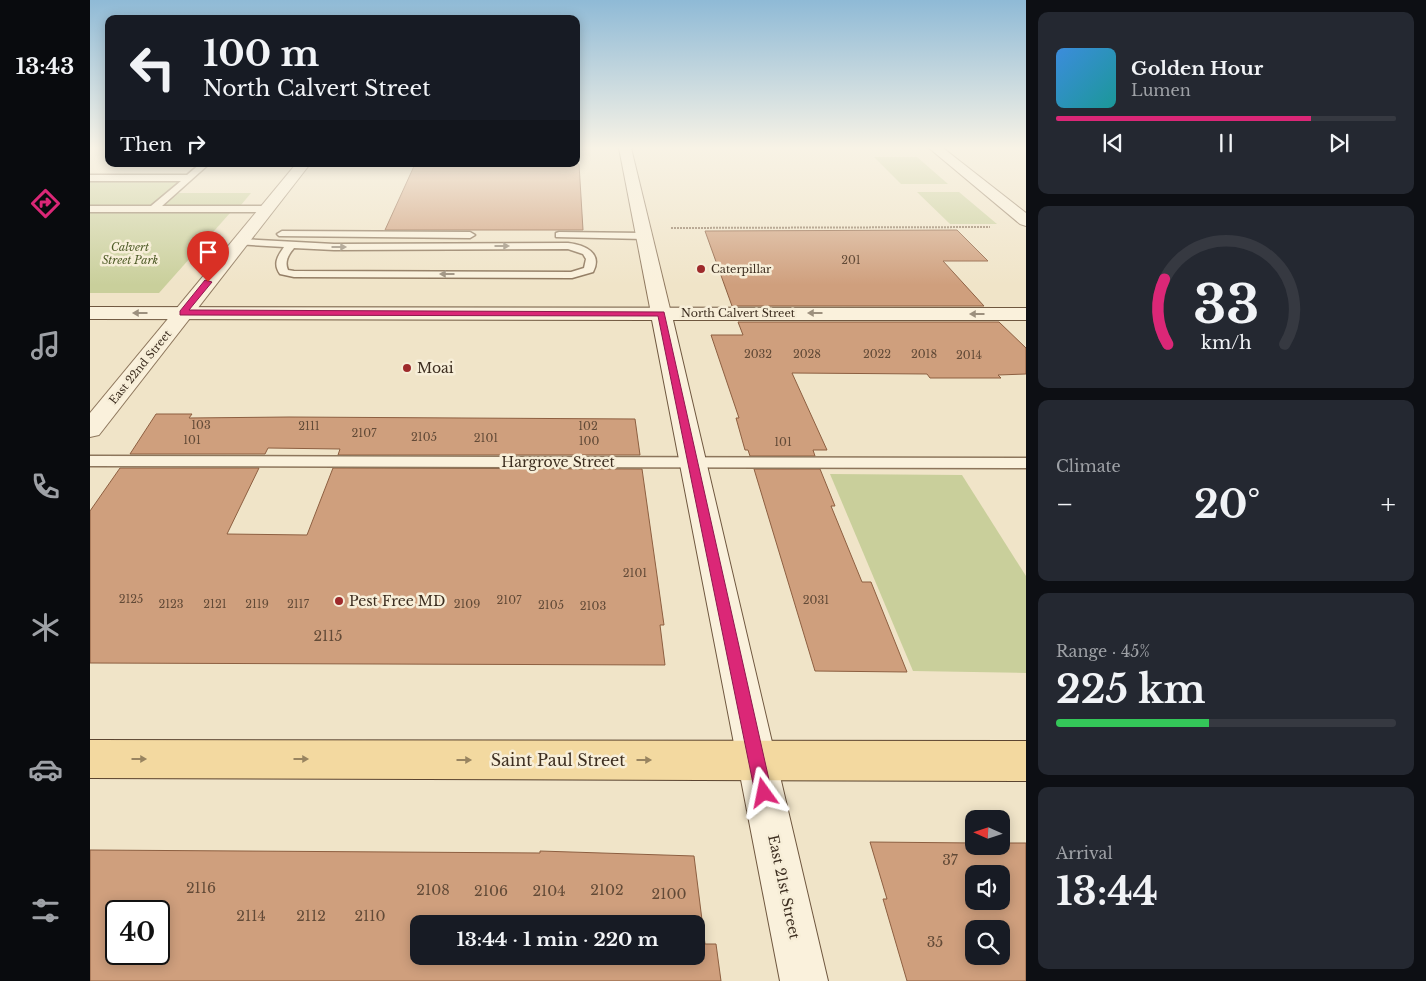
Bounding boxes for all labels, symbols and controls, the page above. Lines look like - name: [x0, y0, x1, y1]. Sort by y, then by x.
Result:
- text: 100 m: [203, 32, 319, 75]
- icon: left: [120, 35, 185, 100]
- text: 13:43: [16, 53, 74, 80]
- text: Golden Hour: [1131, 57, 1263, 80]
- text: North Calvert Street: [203, 75, 431, 102]
- text: Lumen: [1131, 80, 1191, 100]
- icon: previous: [1099, 129, 1127, 157]
- icon: pause: [1212, 129, 1240, 157]
- icon: next: [1325, 129, 1353, 157]
- icon: right: [182, 130, 210, 158]
- text: Then: [120, 133, 172, 156]
- icon: directions: [28, 186, 63, 221]
- pin: [187, 231, 229, 282]
- icon: arrive: [194, 238, 222, 266]
- park label: Calvert Street Park: [102, 240, 158, 267]
- one-way arrow: [494, 242, 510, 250]
- one-way arrow: [332, 243, 348, 251]
- house number: 201: [841, 253, 861, 267]
- place label: Caterpillar: [711, 262, 772, 276]
- marker: Caterpillar: [695, 263, 707, 275]
- one-way arrow: [439, 270, 455, 278]
- text: 33: [1193, 273, 1259, 337]
- street label: North Calvert Street: [681, 306, 796, 320]
- one-way arrow: [132, 309, 148, 317]
- one-way arrow: [807, 309, 823, 317]
- one-way arrow: [969, 310, 985, 318]
- street label: East 22nd Street: [106, 327, 175, 407]
- icon: music: [28, 328, 63, 363]
- text: km/h: [1201, 332, 1251, 354]
- house number: 2032: [744, 347, 772, 361]
- house number: 2028: [793, 347, 821, 361]
- house number: 2022: [863, 347, 891, 361]
- house number: 2018: [911, 347, 937, 361]
- house number: 2014: [956, 348, 982, 362]
- place label: Moai: [417, 359, 454, 377]
- marker: Moai: [401, 362, 413, 374]
- house number: 103: [191, 418, 211, 432]
- house number: 2111: [298, 419, 320, 433]
- house number: 102: [578, 419, 598, 433]
- house number: 2107: [351, 426, 377, 440]
- house number: 2105: [411, 430, 437, 444]
- house number: 2101: [474, 431, 498, 445]
- house number: 101: [183, 433, 201, 447]
- house number: 100: [579, 434, 599, 448]
- house number: 101: [774, 435, 792, 449]
- street label: Hargrove Street: [501, 453, 615, 471]
- text: Climate: [1056, 456, 1121, 476]
- icon: phone: [28, 469, 63, 504]
- text: 20°: [1194, 481, 1260, 528]
- text: −: [1056, 487, 1074, 522]
- text: +: [1381, 487, 1396, 522]
- house number: 2101: [623, 566, 647, 580]
- house number: 2125: [119, 592, 143, 606]
- place label: Pest Free MD: [349, 592, 445, 610]
- house number: 2107: [496, 593, 522, 607]
- house number: 2031: [803, 593, 829, 607]
- marker: Pest Free MD: [333, 595, 345, 607]
- house number: 2123: [158, 597, 184, 611]
- house number: 2121: [203, 597, 227, 611]
- house number: 2119: [245, 597, 269, 611]
- house number: 2117: [287, 597, 310, 611]
- house number: 2109: [454, 597, 480, 611]
- house number: 2105: [538, 598, 564, 612]
- house number: 2103: [580, 599, 606, 613]
- icon: climate: [28, 610, 63, 645]
- house number: 2115: [313, 627, 343, 645]
- text: Range · 45%: [1056, 641, 1150, 661]
- text: 225 km: [1056, 666, 1205, 713]
- street label: Saint Paul Street: [491, 750, 625, 770]
- icon: car: [28, 752, 63, 787]
- one-way arrow: [131, 755, 147, 763]
- one-way arrow: [293, 755, 309, 763]
- one-way arrow: [456, 756, 472, 764]
- one-way arrow: [636, 756, 652, 764]
- position arrow: [737, 766, 789, 818]
- north arrow: [965, 810, 1010, 855]
- map controls: [965, 810, 1010, 965]
- street label: East 21st Street: [764, 833, 804, 942]
- text: Arrival: [1056, 843, 1113, 863]
- house number: 37: [942, 851, 959, 869]
- button: sound: [965, 865, 1010, 910]
- text: 13:44: [1056, 868, 1158, 915]
- house number: 2116: [186, 879, 216, 897]
- house number: 2108: [416, 881, 450, 899]
- house number: 2102: [590, 881, 624, 899]
- house number: 2106: [474, 882, 508, 900]
- house number: 2104: [532, 882, 566, 900]
- house number: 2100: [652, 885, 686, 903]
- icon: filters: [28, 893, 63, 928]
- speed limit sign: 40: [105, 900, 170, 965]
- house number: 2114: [236, 907, 266, 925]
- house number: 2112: [296, 907, 326, 925]
- house number: 2110: [354, 907, 386, 925]
- button: search: [965, 920, 1010, 965]
- text: 13:44 · 1 min · 220 m: [456, 928, 659, 951]
- house number: 35: [927, 933, 943, 951]

